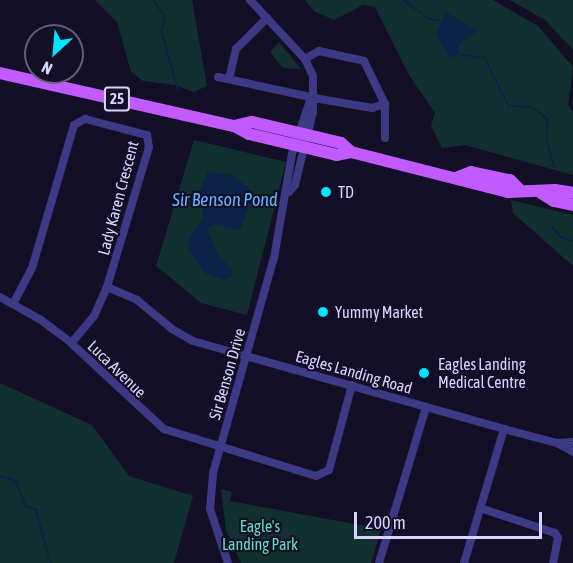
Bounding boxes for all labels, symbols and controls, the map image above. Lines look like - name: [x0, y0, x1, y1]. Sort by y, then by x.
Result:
- north arrow: [24, 24, 84, 84]
- text: N: [39, 58, 55, 79]
- road number: 25: [104, 87, 130, 111]
- street label: Lady Karen Crescent: [94, 139, 142, 257]
- place label: TD: [338, 182, 354, 202]
- marker: TD: [319, 185, 333, 199]
- water label: Sir Benson Pond: [172, 189, 278, 211]
- place label: Yummy Market: [335, 302, 423, 322]
- marker: Yummy Market: [316, 305, 330, 319]
- street label: Sir Benson Drive: [205, 326, 249, 422]
- street label: Luca Avenue: [84, 336, 150, 402]
- street label: Eagles Landing Road: [294, 346, 414, 398]
- place label: Eagles Landing Medical Centre: [438, 354, 526, 392]
- marker: Eagles Landing Medical Centre: [415, 364, 433, 382]
- scale bar: [357, 500, 544, 538]
- text: 200 m: [365, 512, 406, 533]
- park label: Eagle's Landing Park: [222, 516, 298, 554]

